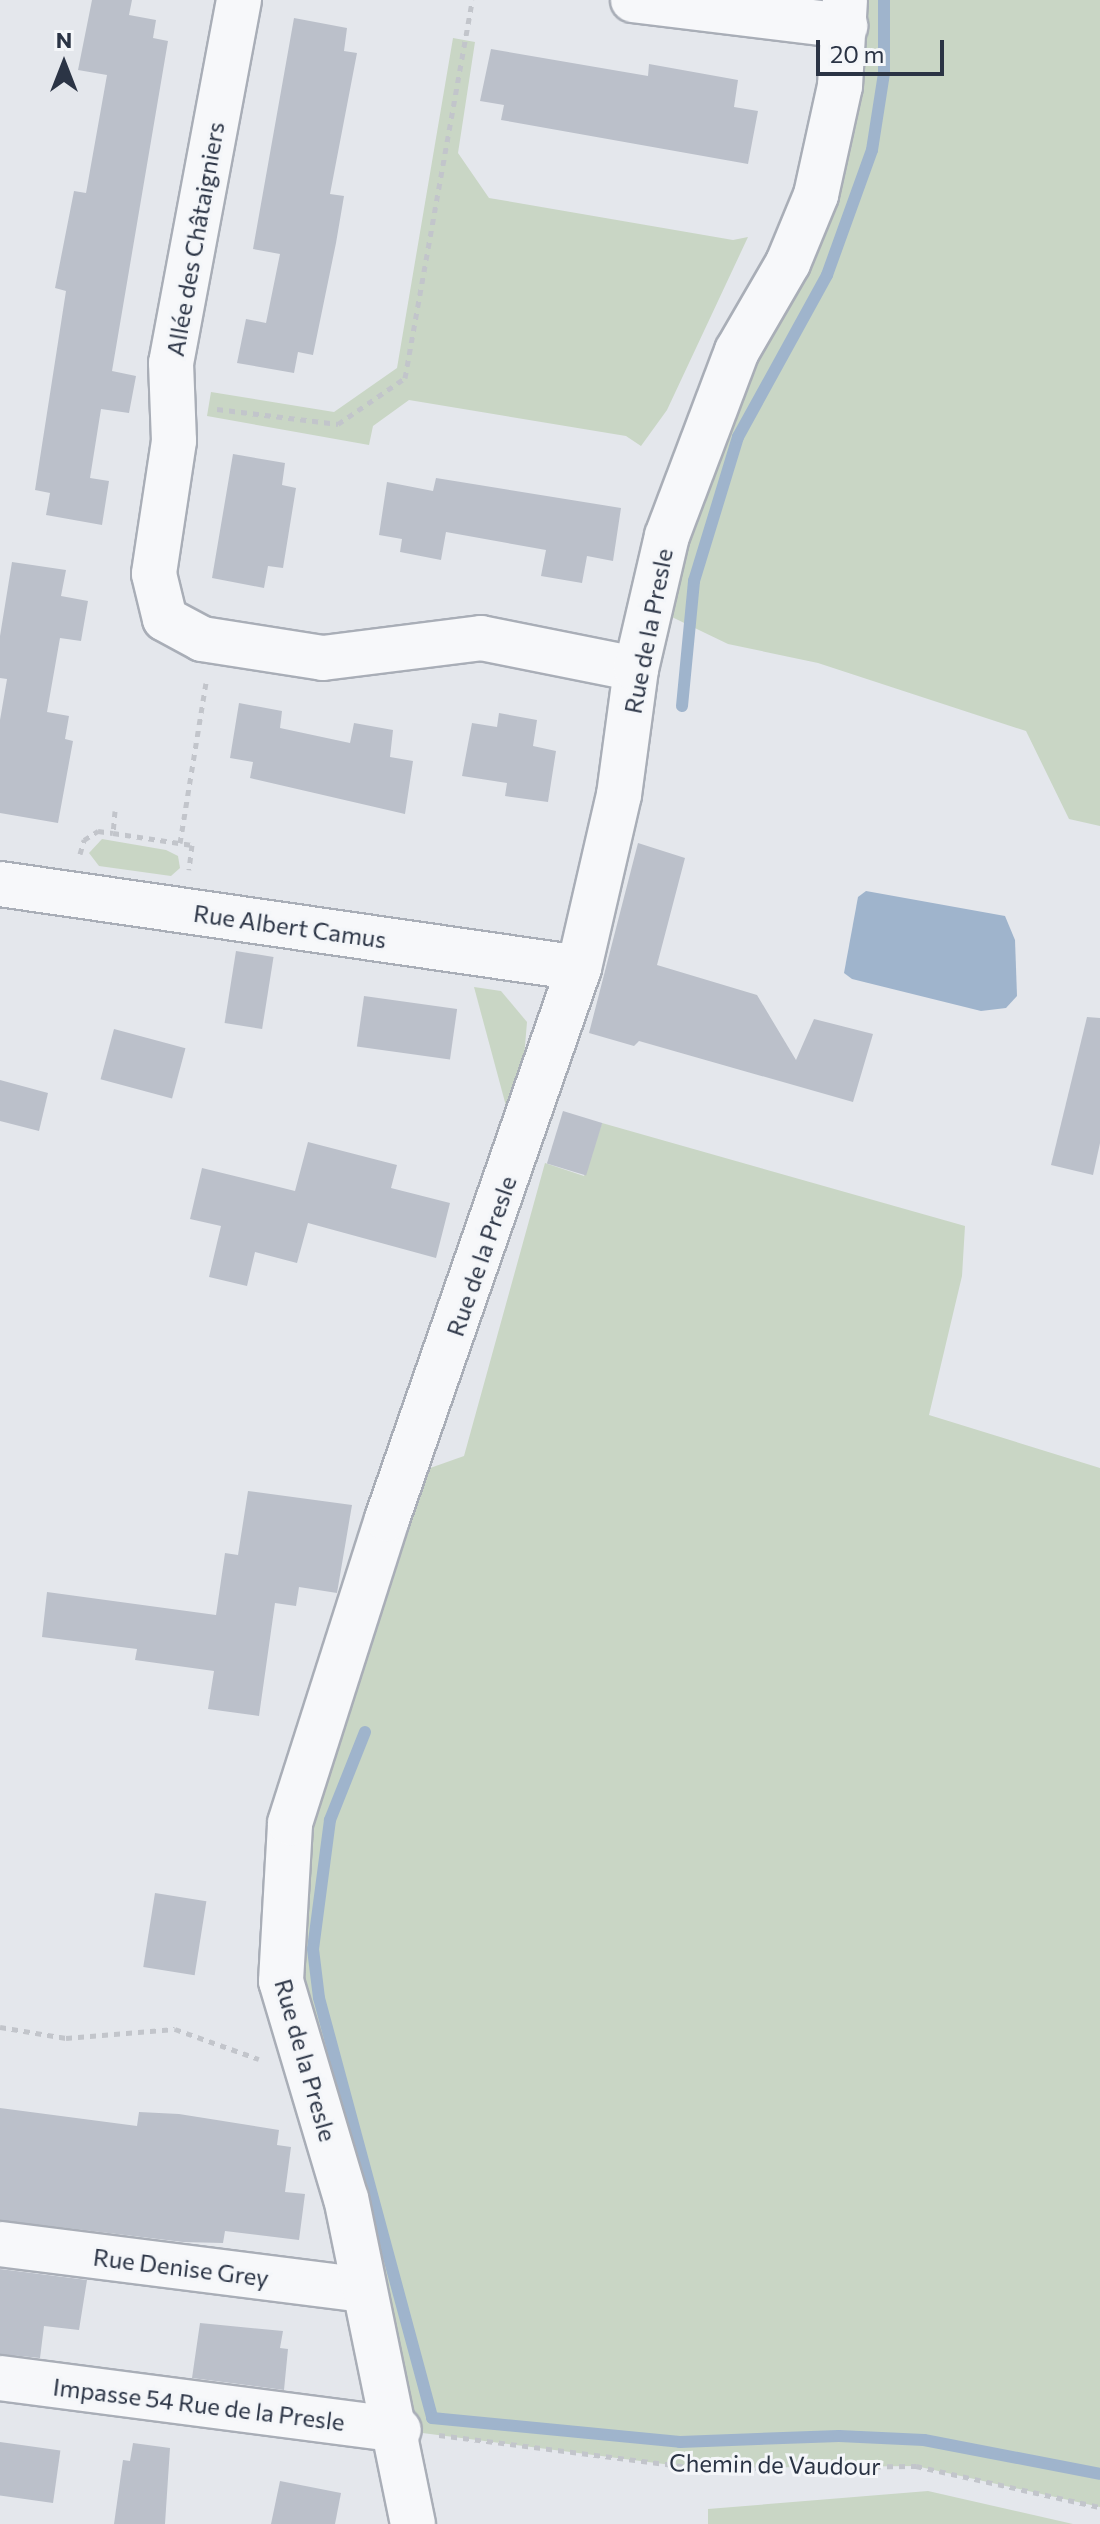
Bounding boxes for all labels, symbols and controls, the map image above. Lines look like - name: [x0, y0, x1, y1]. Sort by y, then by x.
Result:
- north arrow: [24, 24, 104, 104]
- scale bar: [820, 24, 948, 74]
- text: N: [56, 26, 72, 53]
- text: 20 m: [830, 39, 884, 68]
- street label: Allée des Châtaigniers: [160, 120, 230, 358]
- street label: Rue de la Presle: [618, 546, 678, 716]
- street label: Rue Albert Camus: [192, 898, 388, 954]
- street label: Rue de la Presle: [440, 1172, 522, 1340]
- street label: Rue de la Presle: [269, 1976, 343, 2144]
- street label: Rue Denise Grey: [92, 2242, 270, 2292]
- street label: Impasse 54 Rue de la Presle: [51, 2372, 347, 2436]
- street label: Chemin de Vaudour: [669, 2448, 881, 2480]

